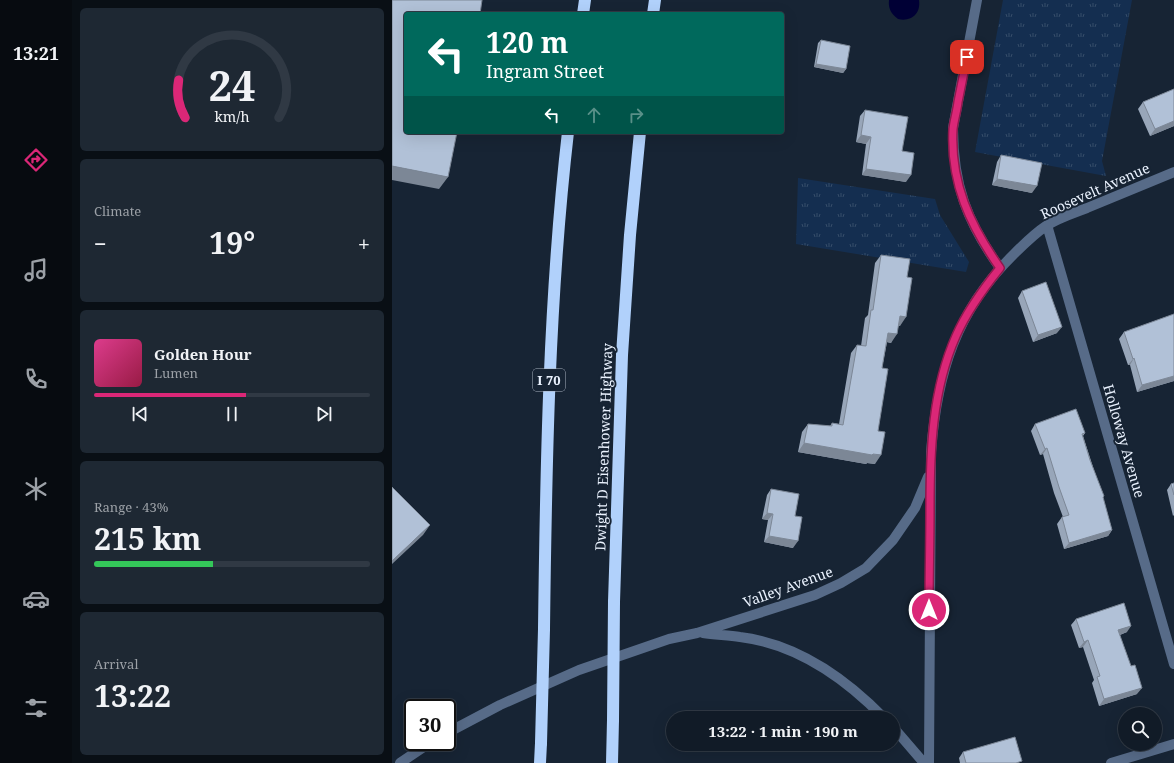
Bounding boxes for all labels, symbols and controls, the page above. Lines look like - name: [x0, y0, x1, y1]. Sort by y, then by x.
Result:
- text: 120 m: [486, 23, 568, 61]
- icon: left: [420, 28, 472, 80]
- pin: [950, 40, 984, 74]
- text: 13:21: [13, 41, 59, 65]
- icon: arrive: [956, 46, 978, 68]
- text: 24: [208, 56, 256, 112]
- text: Ingram Street: [486, 59, 604, 83]
- icon: left: [541, 104, 563, 126]
- icon: ahead: [583, 104, 605, 126]
- icon: right: [625, 104, 647, 126]
- text: km/h: [214, 106, 250, 125]
- icon: directions: [22, 146, 50, 174]
- street label: Roosevelt Avenue: [1037, 158, 1152, 223]
- text: Climate: [94, 202, 141, 220]
- text: 19°: [209, 222, 255, 263]
- text: −: [94, 228, 107, 258]
- text: +: [358, 228, 370, 258]
- icon: music: [22, 256, 50, 284]
- street label: Dwight D Eisenhower Highway: [590, 343, 617, 551]
- text: Golden Hour: [154, 344, 252, 364]
- text: Lumen: [154, 364, 198, 382]
- icon: phone: [22, 365, 50, 393]
- road number: I 70: [533, 369, 565, 391]
- street label: Holloway Avenue: [1099, 382, 1150, 500]
- icon: previous: [129, 403, 151, 425]
- icon: pause: [221, 403, 243, 425]
- icon: next: [313, 403, 335, 425]
- icon: climate: [22, 475, 50, 503]
- text: Range · 43%: [94, 498, 168, 516]
- text: 215 km: [94, 518, 201, 559]
- street label: Valley Avenue: [740, 561, 835, 612]
- icon: car: [22, 585, 50, 613]
- position arrow: [908, 589, 950, 631]
- text: Arrival: [94, 655, 138, 673]
- text: 13:22: [94, 675, 171, 716]
- icon: filters: [22, 694, 50, 722]
- speed limit sign: 30: [404, 699, 456, 751]
- map controls: [1118, 707, 1162, 751]
- button: search: [1118, 707, 1162, 751]
- text: 13:22 · 1 min · 190 m: [708, 721, 858, 741]

